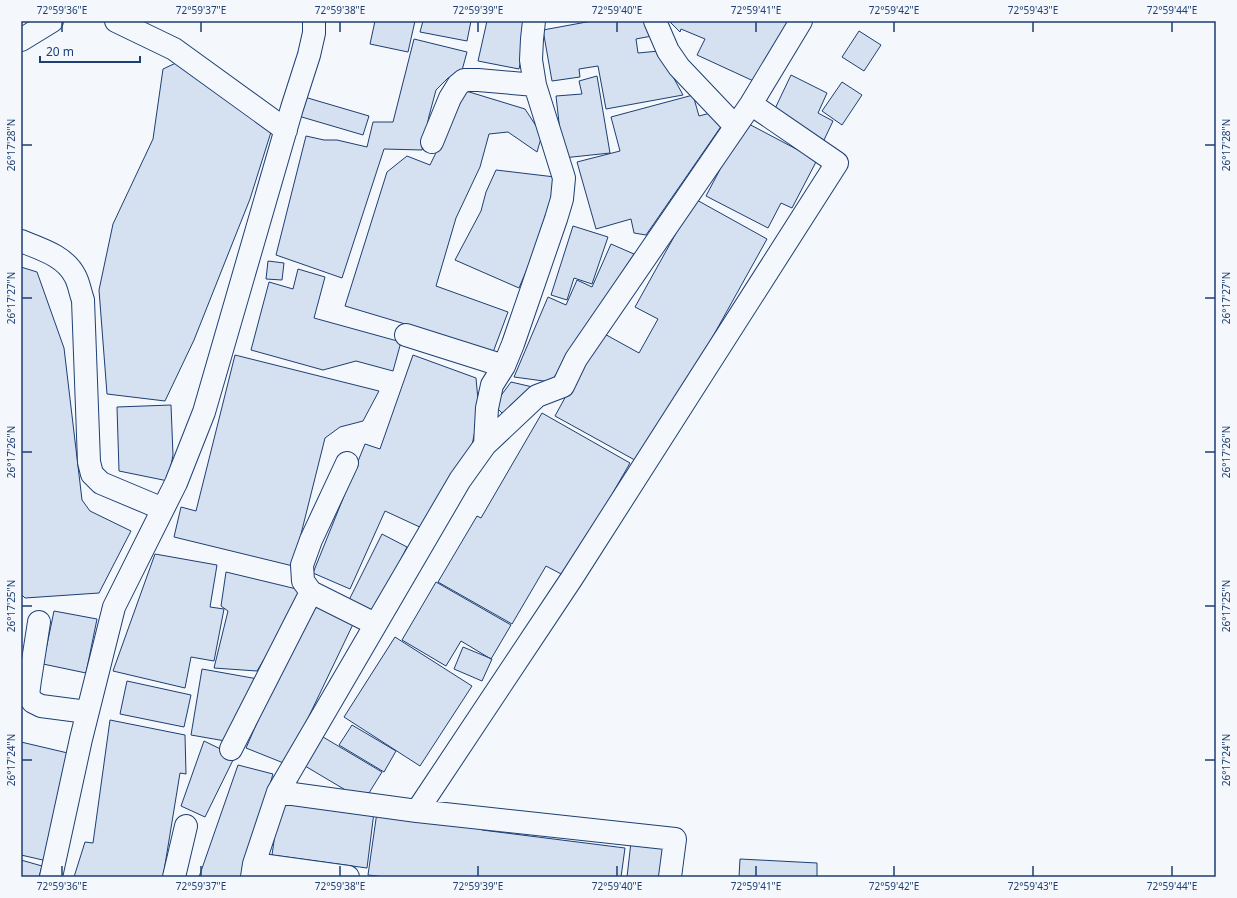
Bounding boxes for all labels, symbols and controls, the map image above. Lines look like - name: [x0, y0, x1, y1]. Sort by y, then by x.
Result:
- text: 72°59'36"E: [37, 3, 87, 17]
- text: 72°59'37"E: [176, 3, 226, 17]
- text: 72°59'38"E: [315, 3, 365, 17]
- text: 72°59'39"E: [453, 3, 503, 17]
- text: 72°59'40"E: [592, 3, 642, 17]
- text: 72°59'41"E: [731, 3, 781, 17]
- text: 72°59'42"E: [869, 3, 919, 17]
- text: 72°59'43"E: [1008, 3, 1058, 17]
- text: 72°59'44"E: [1147, 3, 1197, 17]
- scale bar: [40, 38, 140, 64]
- text: 20 m: [46, 43, 74, 60]
- text: 26°17'28"N: [4, 119, 18, 171]
- text: 26°17'28"N: [1219, 119, 1233, 171]
- text: 26°17'27"N: [4, 272, 18, 324]
- text: 26°17'27"N: [1219, 272, 1233, 324]
- text: 26°17'26"N: [4, 426, 18, 478]
- text: 26°17'26"N: [1219, 426, 1233, 478]
- text: 26°17'25"N: [4, 580, 18, 632]
- text: 26°17'25"N: [1219, 580, 1233, 632]
- text: 26°17'24"N: [4, 734, 18, 786]
- text: 26°17'24"N: [1219, 734, 1233, 786]
- text: 72°59'36"E: [37, 879, 87, 893]
- text: 72°59'37"E: [176, 879, 226, 893]
- text: 72°59'38"E: [315, 879, 365, 893]
- text: 72°59'39"E: [453, 879, 503, 893]
- text: 72°59'40"E: [592, 879, 642, 893]
- text: 72°59'41"E: [731, 879, 781, 893]
- text: 72°59'42"E: [869, 879, 919, 893]
- text: 72°59'43"E: [1008, 879, 1058, 893]
- text: 72°59'44"E: [1147, 879, 1197, 893]

